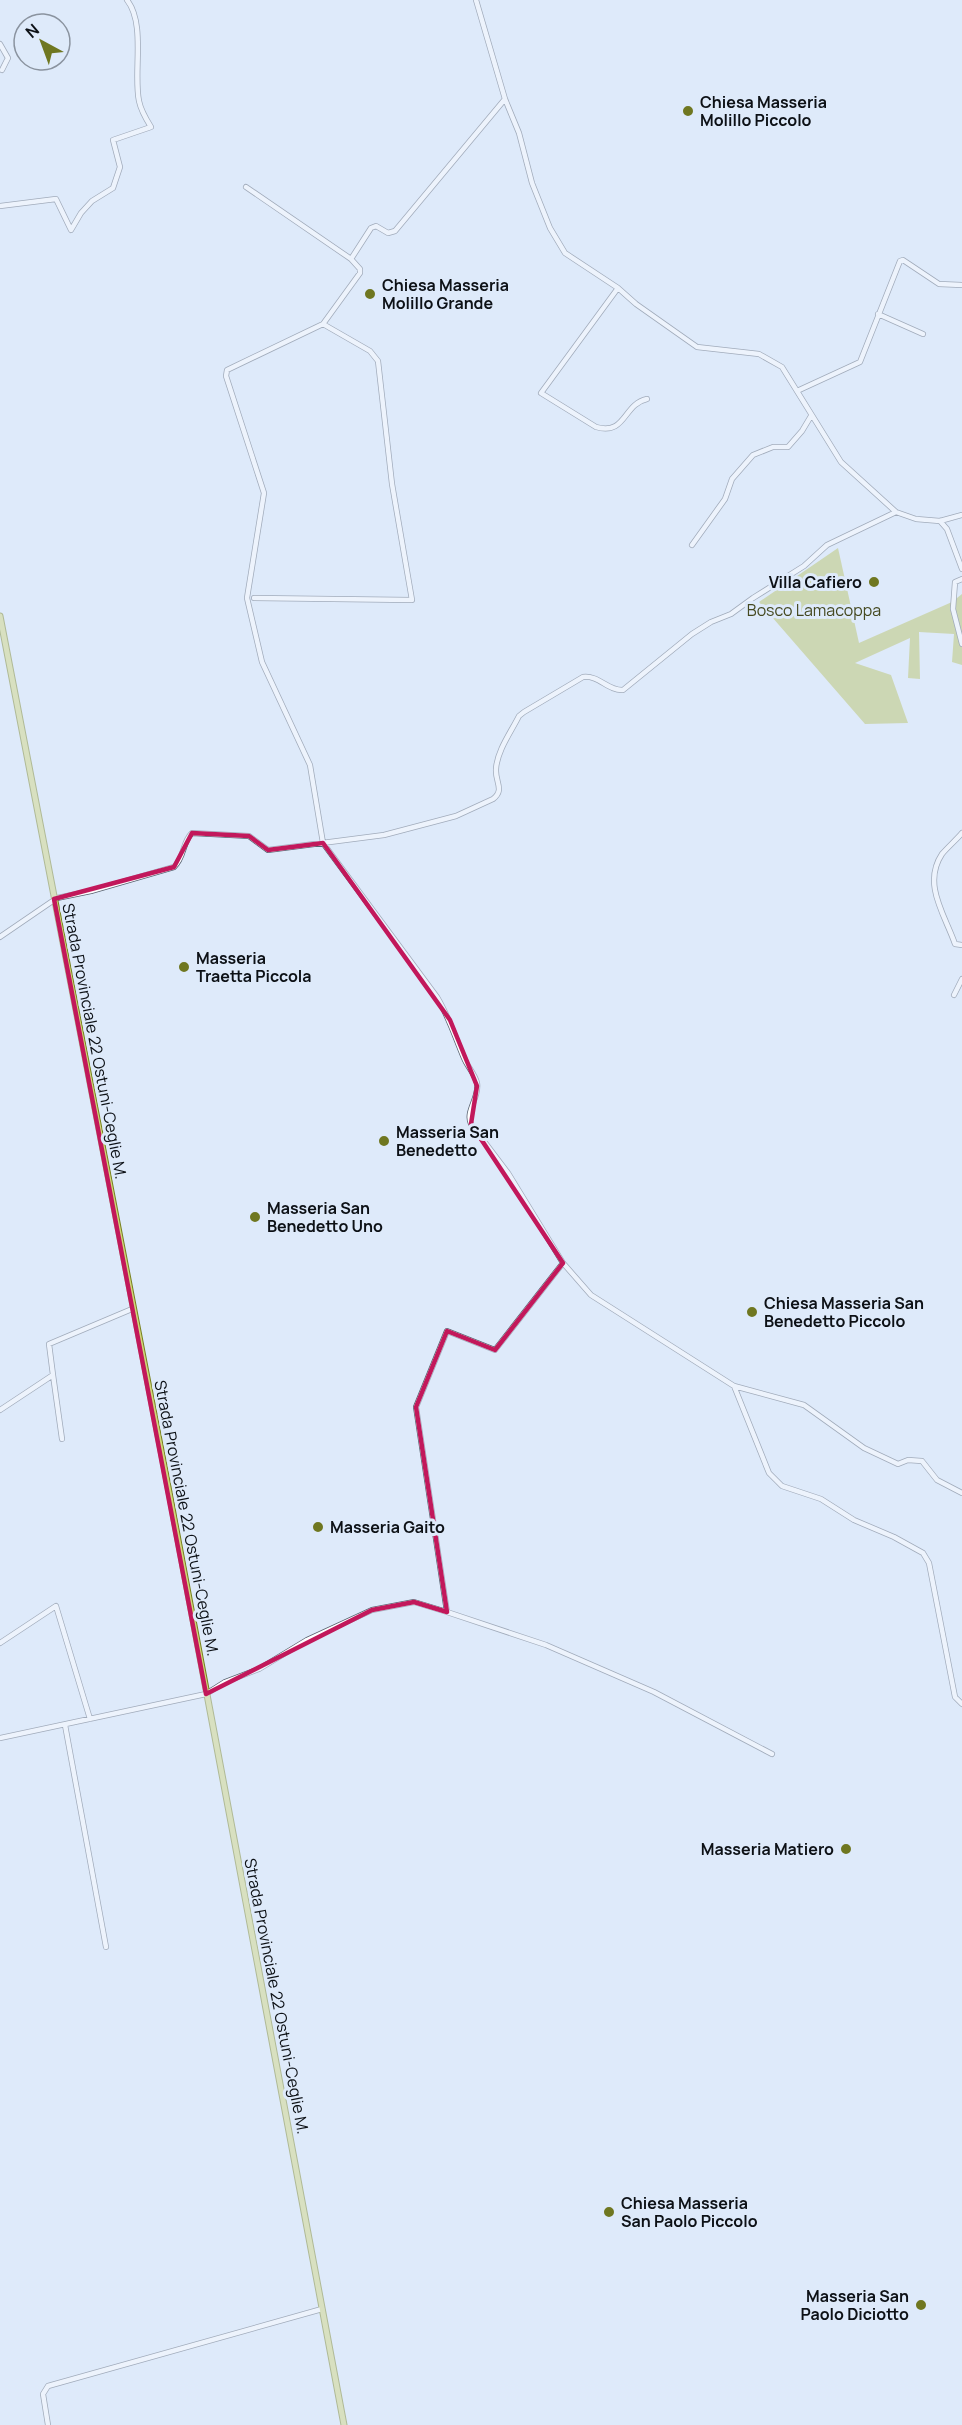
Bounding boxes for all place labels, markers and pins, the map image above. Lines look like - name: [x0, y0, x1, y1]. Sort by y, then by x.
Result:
- place label: Chiesa Masseria Molillo Piccolo: [700, 91, 827, 131]
- marker: Chiesa Masseria Molillo Piccolo: [681, 104, 695, 118]
- place label: Chiesa Masseria Molillo Grande: [382, 274, 509, 314]
- marker: Chiesa Masseria Molillo Grande: [363, 287, 377, 301]
- place label: Villa Cafiero: [769, 571, 862, 593]
- marker: Villa Cafiero: [867, 575, 881, 589]
- place label: Masseria Traetta Piccola: [196, 947, 312, 987]
- marker: Masseria Traetta Piccola: [177, 960, 191, 974]
- place label: Masseria San Benedetto: [396, 1121, 499, 1161]
- marker: Masseria San Benedetto: [377, 1134, 391, 1148]
- place label: Masseria San Benedetto Uno: [267, 1197, 383, 1237]
- marker: Masseria San Benedetto Uno: [248, 1210, 262, 1224]
- place label: Chiesa Masseria San Benedetto Piccolo: [764, 1292, 924, 1332]
- marker: Chiesa Masseria San Benedetto Piccolo: [745, 1305, 759, 1319]
- place label: Masseria Gaito: [330, 1516, 445, 1538]
- marker: Masseria Gaito: [311, 1520, 325, 1534]
- place label: Masseria Matiero: [701, 1838, 834, 1860]
- marker: Masseria Matiero: [839, 1842, 853, 1856]
- place label: Chiesa Masseria San Paolo Piccolo: [621, 2192, 758, 2232]
- marker: Chiesa Masseria San Paolo Piccolo: [602, 2205, 616, 2219]
- place label: Masseria San Paolo Diciotto: [800, 2285, 909, 2325]
- marker: Masseria San Paolo Diciotto: [914, 2298, 928, 2312]

